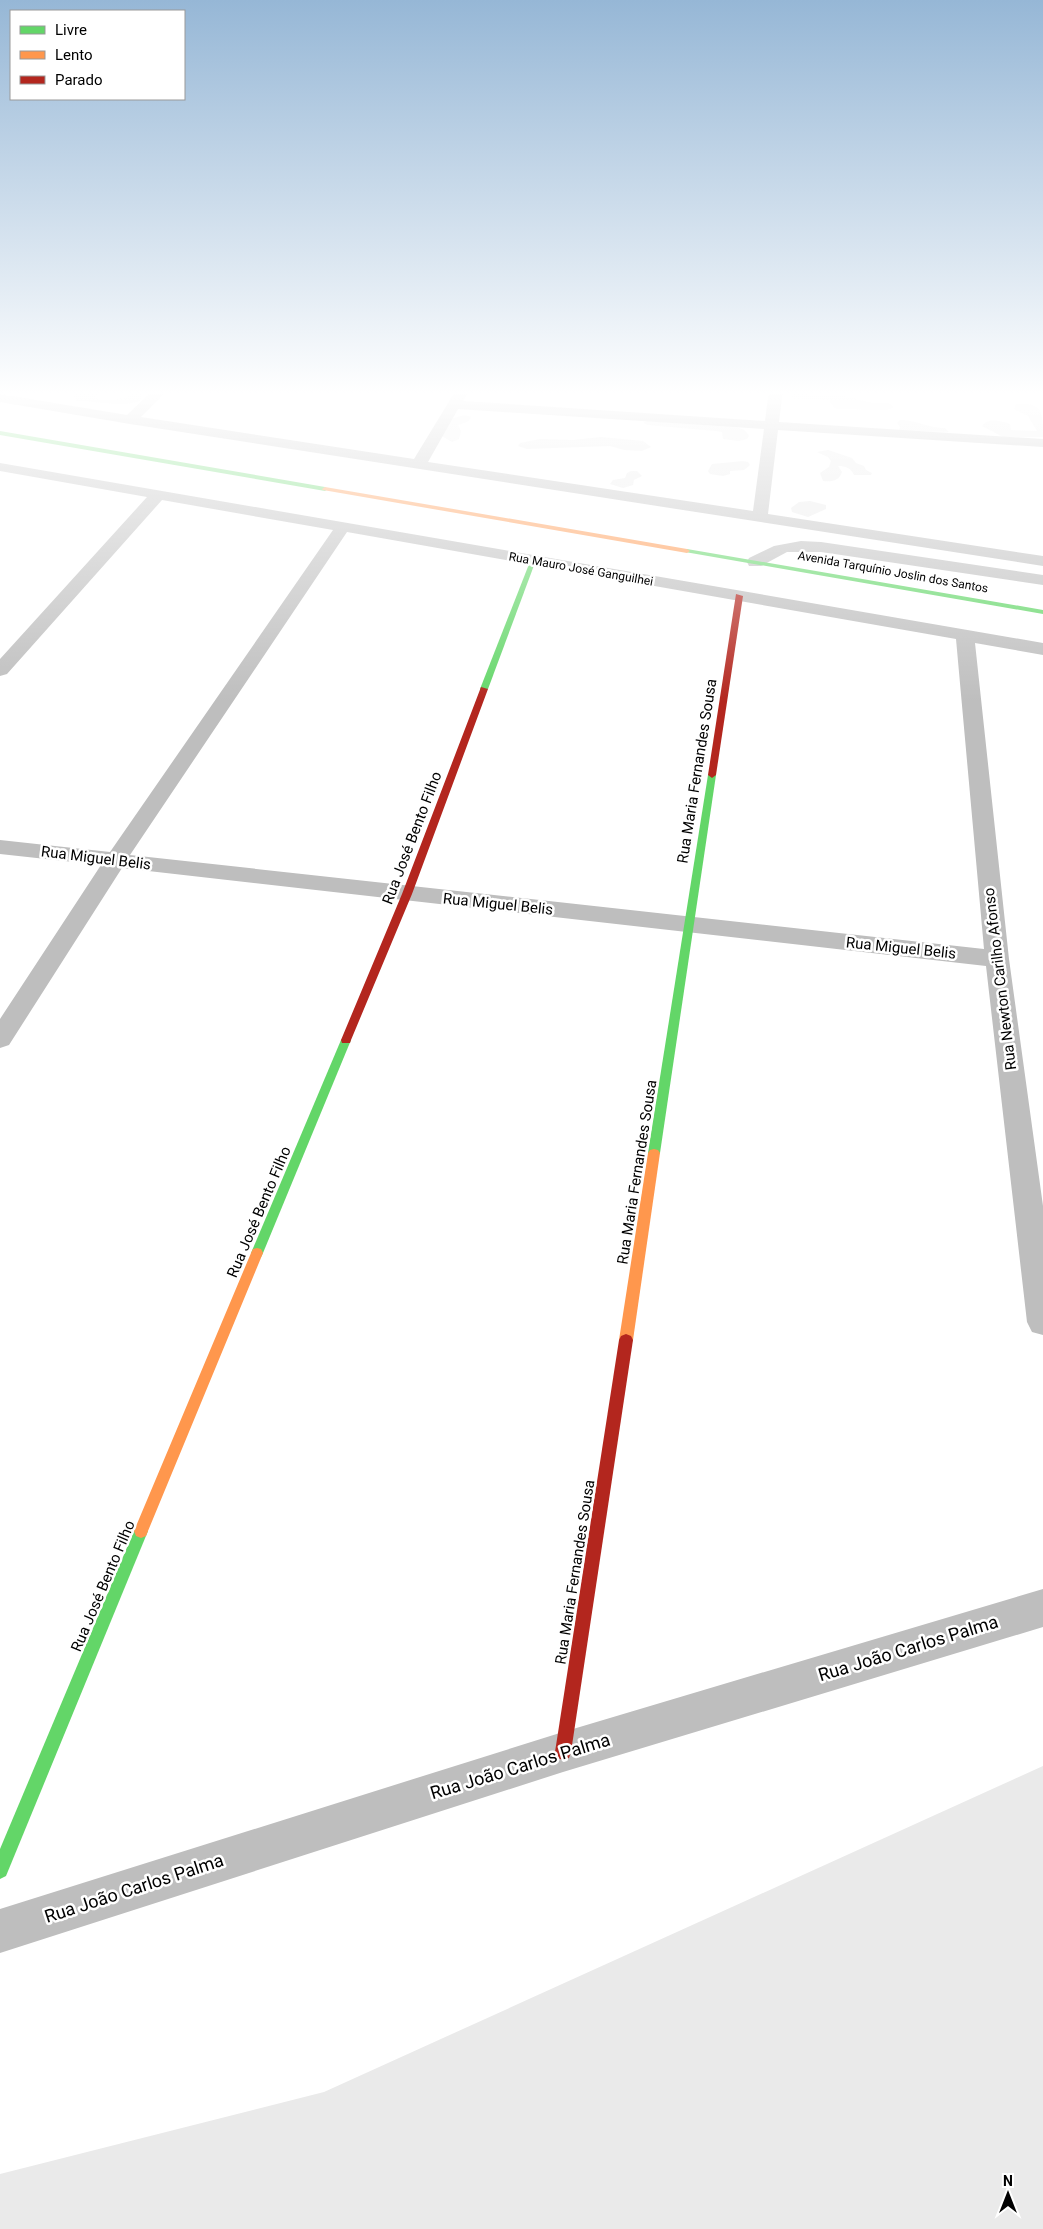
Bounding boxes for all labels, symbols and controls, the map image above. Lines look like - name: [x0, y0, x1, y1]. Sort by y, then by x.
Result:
- legend: [10, 10, 185, 100]
- text: Livre: [55, 21, 87, 39]
- text: Lento: [55, 46, 93, 64]
- text: Parado: [55, 71, 103, 89]
- street label: Avenida Tarquínio Joslin dos Santos: [797, 548, 989, 596]
- street label: Rua Mauro José Ganguilhei: [508, 549, 654, 589]
- street label: Rua Maria Fernandes Sousa: [674, 677, 720, 865]
- street label: Rua José Bento Filho: [378, 769, 446, 907]
- street label: Rua Miguel Belis: [40, 842, 152, 874]
- street label: Rua Newton Carilho Afonso: [980, 887, 1020, 1071]
- street label: Rua Miguel Belis: [442, 889, 554, 919]
- street label: Rua Miguel Belis: [845, 933, 957, 963]
- street label: Rua Maria Fernandes Sousa: [614, 1078, 660, 1266]
- street label: Rua José Bento Filho: [223, 1144, 295, 1280]
- street label: Rua Maria Fernandes Sousa: [552, 1478, 598, 1666]
- street label: Rua José Bento Filho: [67, 1518, 139, 1654]
- street label: Rua João Carlos Palma: [816, 1611, 1000, 1685]
- street label: Rua João Carlos Palma: [428, 1729, 612, 1803]
- street label: Rua João Carlos Palma: [42, 1849, 226, 1927]
- north arrow: [983, 2169, 1033, 2219]
- text: N: [1003, 2173, 1013, 2189]

